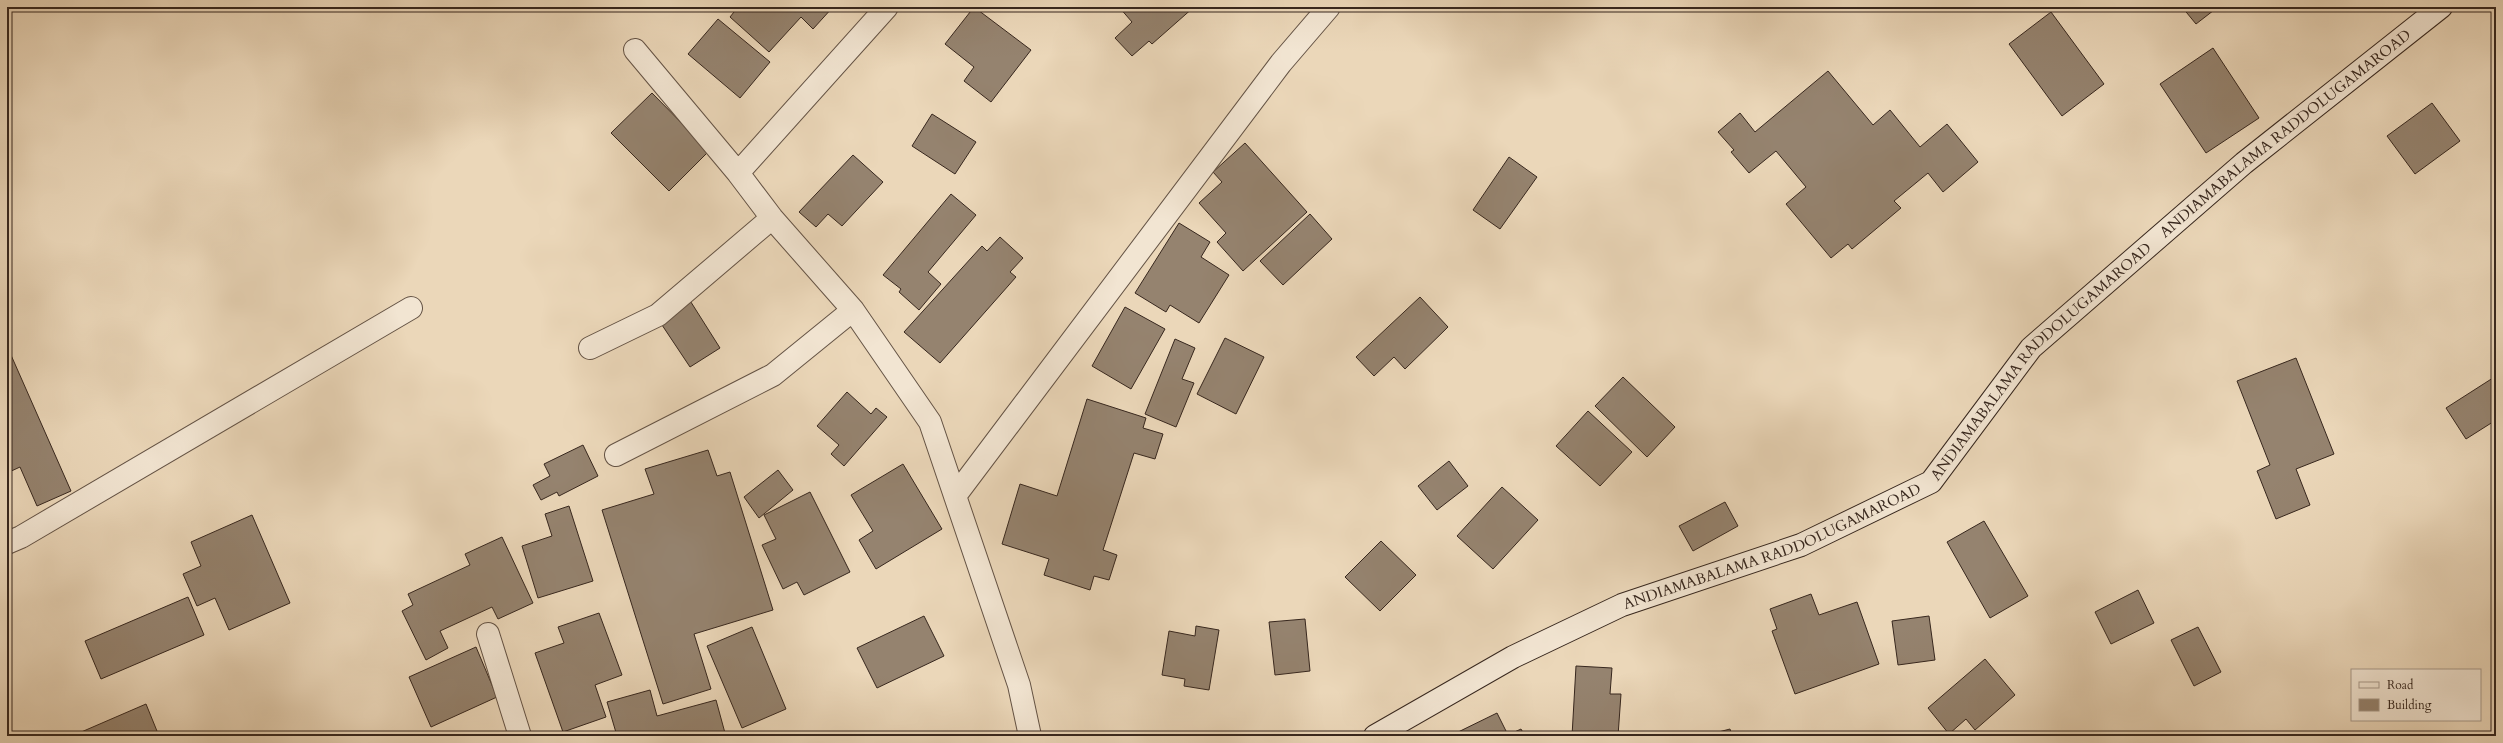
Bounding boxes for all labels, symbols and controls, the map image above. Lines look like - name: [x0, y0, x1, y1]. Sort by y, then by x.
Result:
- street label: ANDIAMABALAMA RADDOLUGAMAROAD: [2155, 25, 2415, 242]
- street label: ANDIAMABALAMA RADDOLUGAMAROAD: [1926, 238, 2156, 484]
- street label: ANDIAMABALAMA RADDOLUGAMAROAD: [1620, 478, 1924, 614]
- legend: [2351, 669, 2481, 721]
- text: Road: [2387, 677, 2414, 693]
- text: Building: [2387, 697, 2432, 713]

